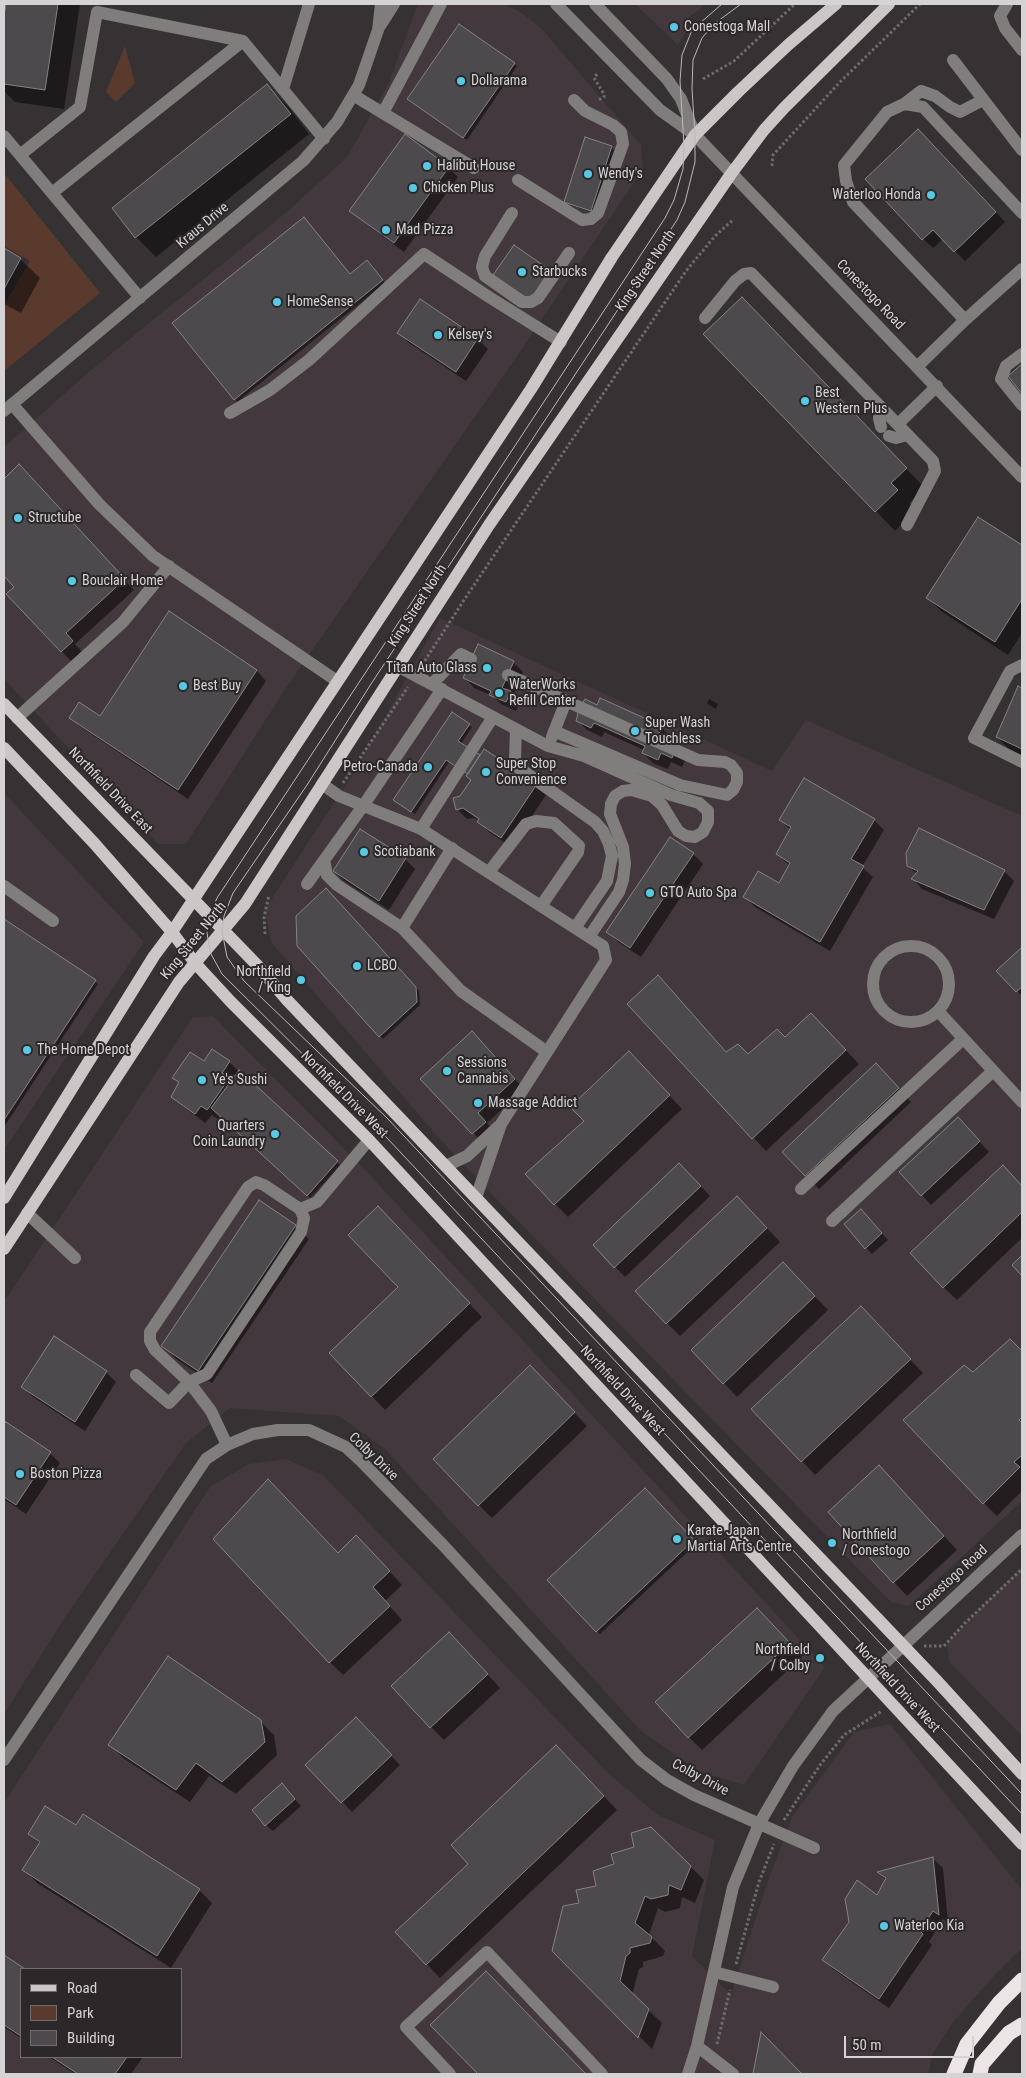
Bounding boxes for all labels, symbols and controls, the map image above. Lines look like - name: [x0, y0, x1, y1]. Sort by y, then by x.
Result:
- place label: Conestoga Mall: [684, 19, 770, 35]
- marker: Conestoga Mall: [668, 21, 680, 33]
- place label: Dollarama: [471, 73, 527, 89]
- marker: Dollarama: [455, 75, 467, 87]
- place label: Halibut House: [437, 158, 515, 174]
- marker: Halibut House: [421, 160, 433, 172]
- place label: Wendy's: [598, 166, 643, 182]
- marker: Wendy's: [582, 168, 594, 180]
- place label: Chicken Plus: [423, 180, 494, 196]
- marker: Chicken Plus: [407, 182, 419, 194]
- place label: Waterloo Honda: [832, 187, 921, 203]
- marker: Waterloo Honda: [925, 189, 937, 201]
- street label: Kraus Drive: [174, 199, 232, 253]
- place label: Mad Pizza: [396, 222, 453, 238]
- marker: Mad Pizza: [380, 224, 392, 236]
- street label: King Street North: [612, 227, 680, 315]
- street label: Conestogo Road: [832, 256, 908, 334]
- place label: Starbucks: [532, 264, 587, 280]
- marker: Starbucks: [516, 266, 528, 278]
- place label: HomeSense: [287, 294, 353, 310]
- marker: HomeSense: [271, 296, 283, 308]
- place label: Kelsey's: [448, 327, 492, 343]
- marker: Kelsey's: [432, 329, 444, 341]
- place label: Best Western Plus: [815, 385, 887, 418]
- marker: Best Western Plus: [799, 395, 811, 407]
- place label: Structube: [28, 510, 81, 526]
- marker: Structube: [12, 512, 24, 524]
- street label: King Street North: [385, 562, 451, 650]
- place label: Bouclair Home: [82, 573, 163, 589]
- marker: Bouclair Home: [66, 575, 78, 587]
- place label: Titan Auto Glass: [386, 660, 477, 676]
- marker: Titan Auto Glass: [481, 662, 493, 674]
- place label: WaterWorks Refill Center: [509, 677, 576, 710]
- place label: Best Buy: [193, 678, 241, 694]
- marker: Best Buy: [177, 680, 189, 692]
- marker: WaterWorks Refill Center: [493, 687, 505, 699]
- place label: Super Wash Touchless: [645, 715, 710, 748]
- marker: Super Wash Touchless: [629, 725, 641, 737]
- street label: Northfield Drive East: [65, 744, 155, 838]
- place label: Super Stop Convenience: [496, 756, 567, 789]
- place label: Petro-Canada: [343, 759, 418, 775]
- marker: Petro-Canada: [422, 761, 434, 773]
- marker: Super Stop Convenience: [480, 766, 492, 778]
- place label: Scotiabank: [374, 844, 436, 860]
- marker: Scotiabank: [358, 846, 370, 858]
- place label: GTO Auto Spa: [660, 885, 737, 901]
- marker: GTO Auto Spa: [644, 887, 656, 899]
- street label: King Street North: [158, 899, 230, 983]
- place label: LCBO: [367, 958, 397, 974]
- marker: LCBO: [351, 960, 363, 972]
- place label: Northfield / King: [236, 964, 291, 996]
- marker: Northfield / King: [295, 974, 307, 986]
- place label: The Home Depot: [37, 1042, 129, 1058]
- marker: The Home Depot: [21, 1044, 33, 1056]
- street label: Northfield Drive West: [297, 1048, 391, 1142]
- place label: Sessions Cannabis: [457, 1055, 508, 1088]
- marker: Sessions Cannabis: [441, 1065, 453, 1077]
- place label: Ye's Sushi: [212, 1072, 267, 1088]
- marker: Ye's Sushi: [196, 1074, 208, 1086]
- place label: Massage Addict: [488, 1095, 577, 1111]
- marker: Massage Addict: [472, 1097, 484, 1109]
- place label: Quarters Coin Laundry: [193, 1118, 265, 1150]
- marker: Quarters Coin Laundry: [269, 1128, 281, 1140]
- street label: Northfield Drive West: [576, 1343, 668, 1439]
- street label: Colby Drive: [345, 1429, 401, 1485]
- place label: Boston Pizza: [30, 1466, 102, 1482]
- marker: Boston Pizza: [14, 1468, 26, 1480]
- place label: Karate Japan Martial Arts Centre: [687, 1523, 792, 1555]
- place label: Northfield / Conestogo: [842, 1527, 910, 1560]
- marker: Karate Japan Martial Arts Centre: [671, 1533, 683, 1545]
- marker: Northfield / Conestogo: [826, 1537, 838, 1549]
- street label: Conestogo Road: [913, 1542, 991, 1616]
- street label: Northfield Drive West: [851, 1640, 943, 1736]
- place label: Northfield / Colby: [755, 1642, 810, 1674]
- marker: Northfield / Colby: [814, 1652, 826, 1664]
- street label: Colby Drive: [669, 1756, 731, 1800]
- place label: Waterloo Kia: [894, 1918, 964, 1934]
- marker: Waterloo Kia: [878, 1920, 890, 1932]
- legend: [20, 1968, 182, 2058]
- text: Road: [67, 1979, 97, 1997]
- text: Park: [67, 2004, 94, 2022]
- scale bar: [846, 2026, 976, 2058]
- text: Building: [67, 2029, 115, 2047]
- text: 50 m: [852, 2036, 882, 2054]

